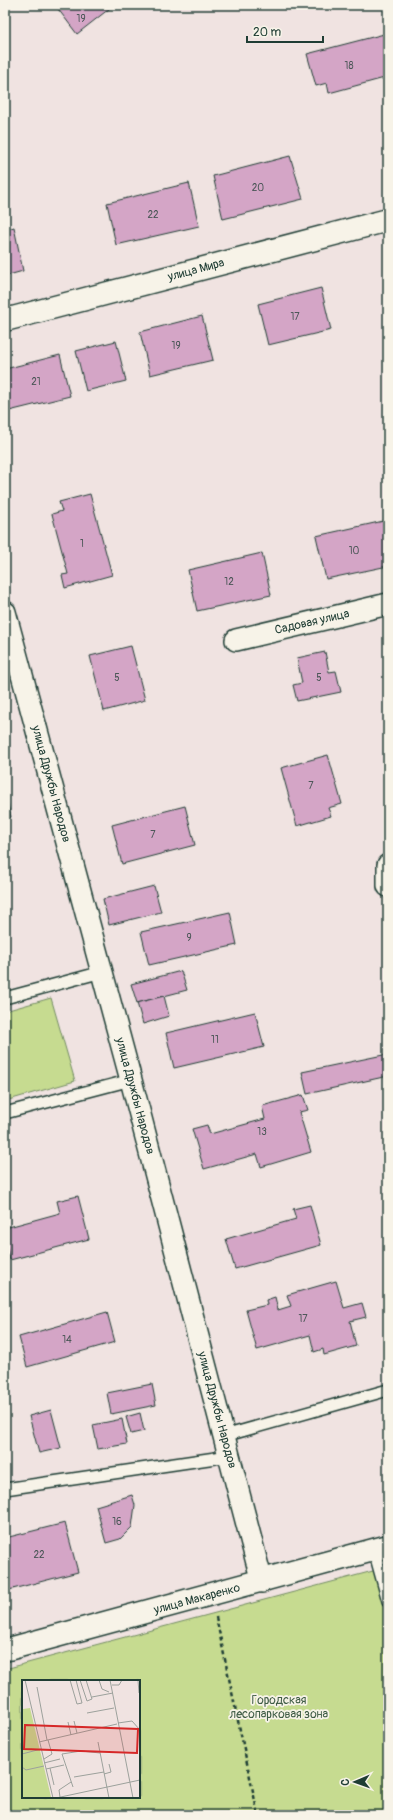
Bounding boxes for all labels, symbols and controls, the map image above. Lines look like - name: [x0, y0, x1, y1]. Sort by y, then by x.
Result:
- house number: 19: [76, 13, 86, 25]
- scale bar: [247, 18, 323, 44]
- text: 20 m: [253, 25, 282, 40]
- house number: 18: [345, 60, 353, 72]
- house number: 20: [252, 182, 264, 194]
- house number: 22: [147, 209, 159, 221]
- street label: улица Мира: [165, 255, 226, 285]
- house number: 17: [290, 311, 300, 323]
- house number: 19: [171, 340, 181, 352]
- house number: 21: [31, 376, 41, 388]
- house number: 1: [80, 538, 84, 550]
- house number: 10: [349, 545, 360, 557]
- house number: 12: [224, 576, 234, 588]
- street label: Садовая улица: [273, 606, 351, 638]
- house number: 5: [114, 672, 120, 684]
- house number: 5: [316, 672, 322, 684]
- street label: улица Дружбы Народов: [28, 723, 74, 844]
- house number: 7: [308, 780, 314, 792]
- house number: 7: [150, 829, 156, 841]
- house number: 9: [186, 932, 192, 944]
- house number: 11: [211, 1034, 219, 1046]
- street label: улица Дружбы Народов: [112, 1035, 158, 1156]
- house number: 13: [257, 1126, 267, 1138]
- house number: 17: [298, 1313, 308, 1325]
- house number: 14: [62, 1334, 72, 1346]
- street label: улица Дружбы Народов: [194, 1349, 240, 1470]
- house number: 16: [112, 1516, 122, 1528]
- house number: 22: [33, 1549, 45, 1561]
- street label: улица Макаренко: [151, 1580, 242, 1618]
- inset map: [22, 1680, 140, 1798]
- park label: Городская лесопарковая зона: [230, 1693, 329, 1722]
- north arrow: [335, 1762, 375, 1802]
- text: С: [339, 1779, 352, 1786]

